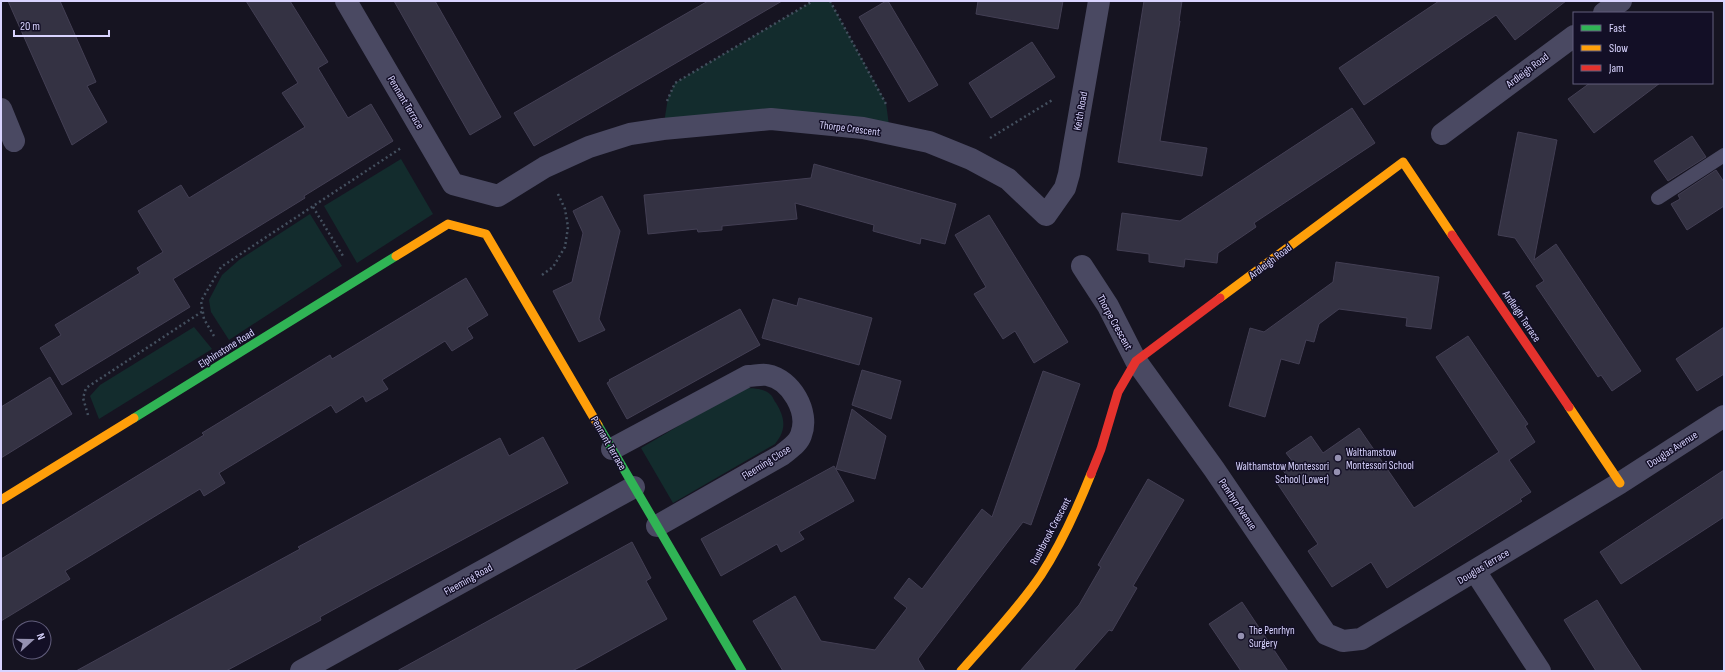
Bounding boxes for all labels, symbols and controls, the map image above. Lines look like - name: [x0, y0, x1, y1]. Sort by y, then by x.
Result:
- scale bar: [14, 12, 109, 38]
- legend: [1573, 12, 1713, 84]
- text: 20 m: [20, 19, 40, 34]
- text: Fast: [1609, 21, 1626, 36]
- text: Slow: [1609, 41, 1628, 56]
- street label: Ardleigh Road: [1503, 50, 1552, 91]
- text: Jam: [1608, 61, 1624, 76]
- street label: Pennant Terrace: [385, 73, 427, 131]
- street label: Keith Road: [1071, 90, 1090, 132]
- street label: Thorpe Crescent: [819, 118, 882, 139]
- street label: Ardleigh Road: [1246, 241, 1295, 282]
- street label: Ardleigh Terrace: [1499, 287, 1544, 344]
- street label: Thorpe Crescent: [1094, 292, 1135, 353]
- street label: Elphinstone Road: [196, 326, 257, 371]
- street label: Pennant Terrace: [588, 414, 629, 472]
- street label: Douglas Avenue: [1644, 428, 1700, 471]
- street label: Fleeming Close: [739, 442, 793, 483]
- place label: Walthamstow Montessori School: [1346, 446, 1414, 472]
- marker: Walthamstow Montessori School: [1333, 453, 1343, 463]
- place label: Walthamstow Montessori School (Lower): [1236, 460, 1329, 486]
- marker: Walthamstow Montessori School (Lower): [1332, 467, 1342, 477]
- street label: Penrhyn Avenue: [1216, 476, 1260, 532]
- street label: Rushbrook Crescent: [1027, 495, 1074, 567]
- street label: Douglas Terrace: [1455, 546, 1512, 587]
- street label: Fleeming Road: [442, 561, 495, 598]
- north arrow: [12, 620, 52, 660]
- place label: The Penrhyn Surgery: [1249, 624, 1295, 650]
- marker: The Penrhyn Surgery: [1236, 631, 1246, 641]
- text: N: [34, 632, 48, 642]

